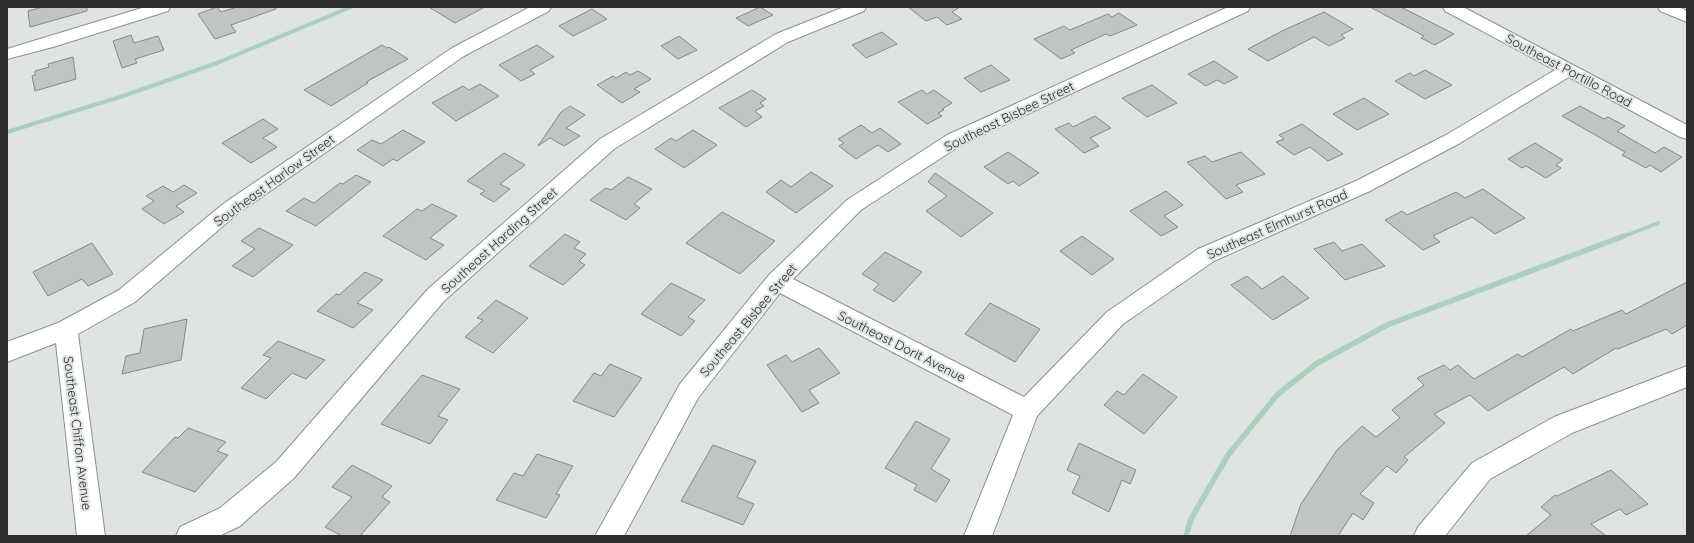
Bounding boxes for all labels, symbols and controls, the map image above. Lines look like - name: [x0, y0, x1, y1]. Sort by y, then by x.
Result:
- street label: Southeast Portillo Road: [1503, 30, 1635, 110]
- street label: Southeast Bisbee Street: [941, 78, 1077, 154]
- street label: Southeast Harlow Street: [210, 131, 338, 229]
- street label: Southeast Harding Street: [438, 184, 560, 296]
- street label: Southeast Elmhurst Road: [1204, 186, 1350, 262]
- street label: Southeast Bisbee Street: [696, 260, 800, 380]
- street label: Southeast Dorit Avenue: [835, 307, 969, 385]
- street label: Southeast Chiffon Avenue: [61, 355, 95, 511]

